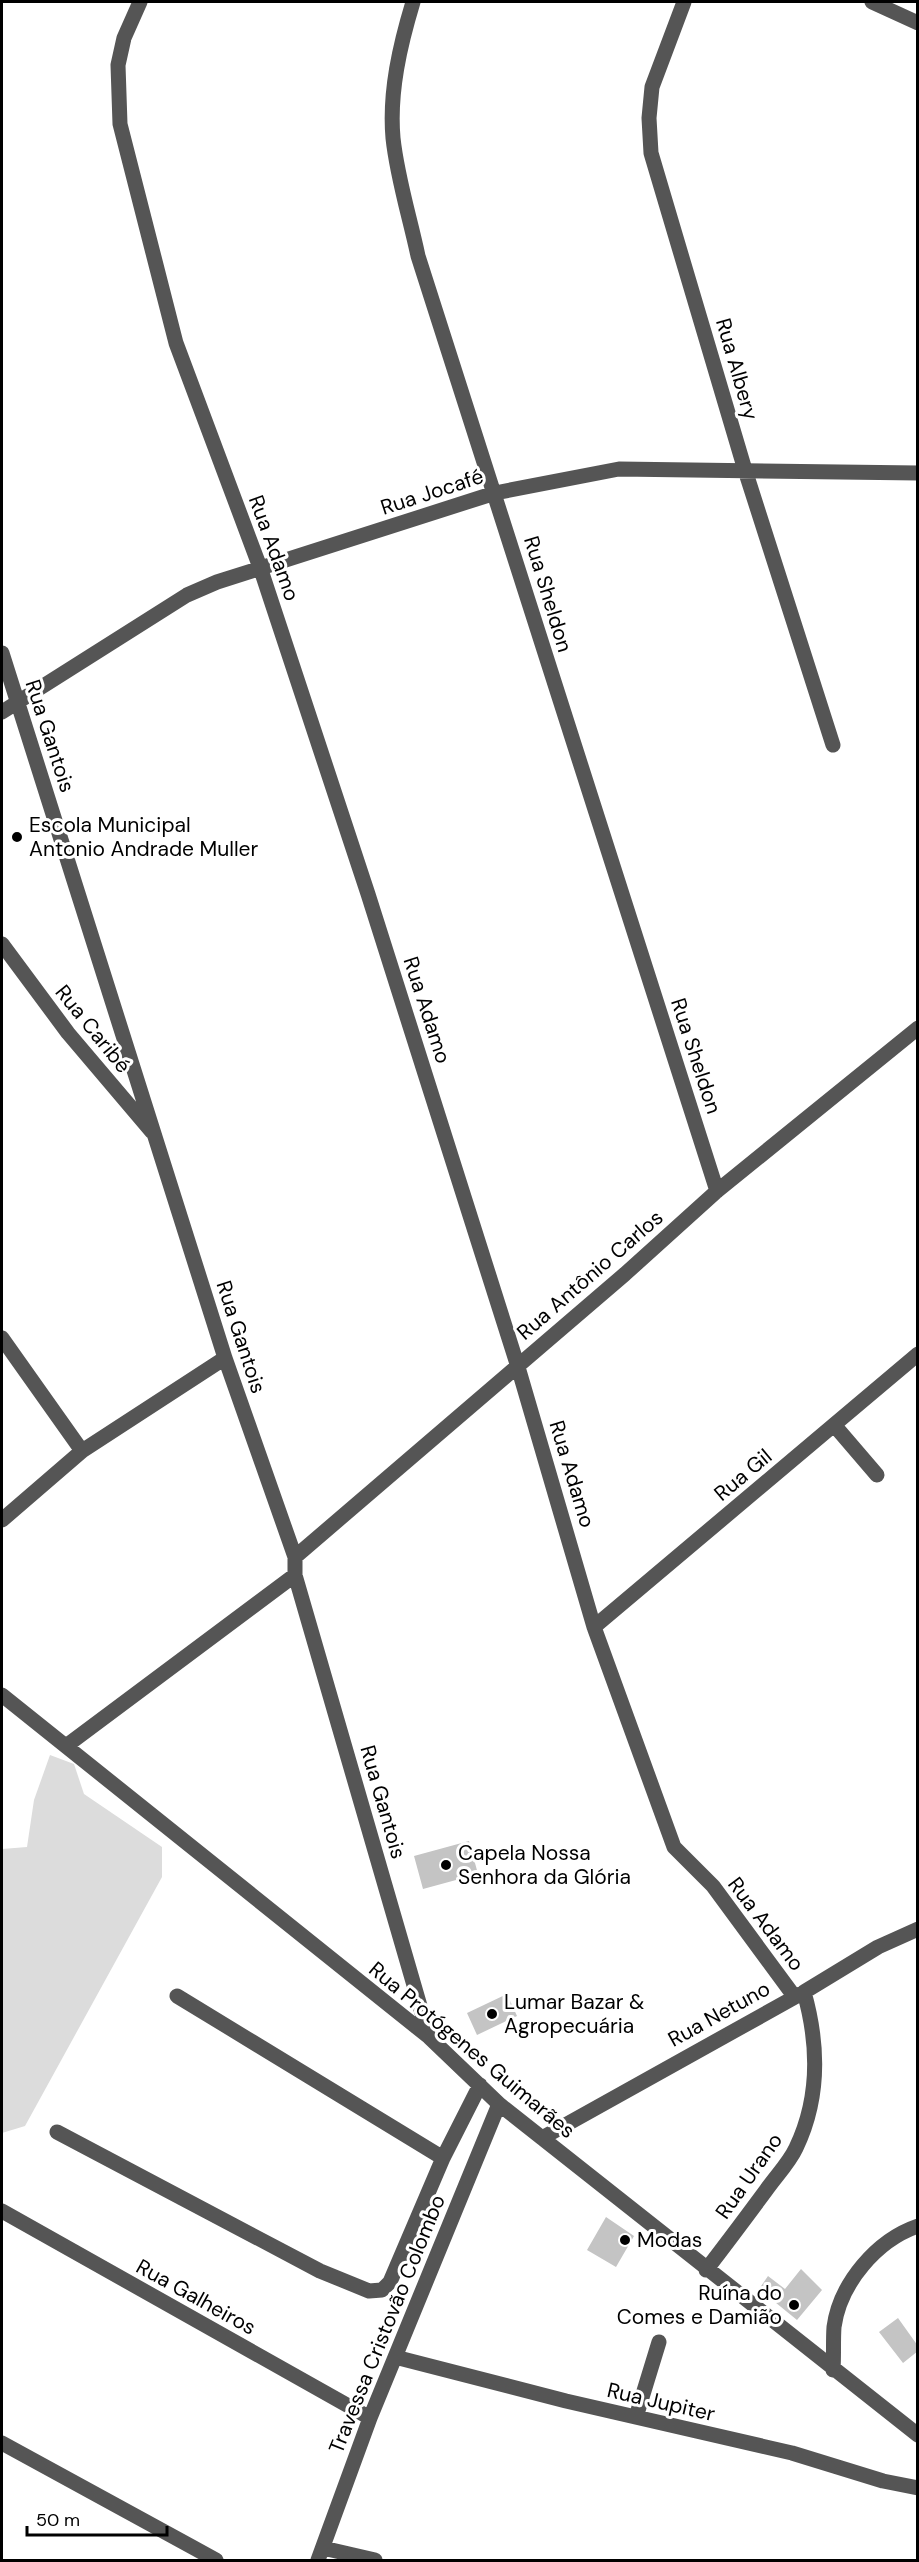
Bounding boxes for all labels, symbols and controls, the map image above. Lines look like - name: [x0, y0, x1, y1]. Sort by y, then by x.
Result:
- street label: Rua Albery: [709, 315, 765, 423]
- street label: Rua Jocafé: [377, 462, 487, 522]
- street label: Rua Adamo: [242, 491, 306, 605]
- street label: Rua Sheldon: [517, 532, 579, 656]
- street label: Rua Gantois: [19, 676, 81, 796]
- place label: Escola Municipal Antonio Andrade Muller: [29, 811, 259, 863]
- marker: Escola Municipal Antonio Andrade Muller: [10, 830, 24, 844]
- street label: Rua Adamo: [397, 953, 457, 1067]
- street label: Rua Caribé: [49, 979, 137, 1079]
- street label: Rua Sheldon: [664, 995, 728, 1117]
- street label: Rua Antônio Carlos: [511, 1204, 669, 1346]
- street label: Rua Gantois: [210, 1277, 272, 1397]
- street label: Rua Adamo: [542, 1417, 602, 1531]
- street label: Rua Gil: [708, 1443, 778, 1507]
- street label: Rua Gantois: [353, 1742, 413, 1862]
- place label: Capela Nossa Senhora da Glória: [458, 1839, 631, 1891]
- marker: Capela Nossa Senhora da Glória: [439, 1858, 453, 1872]
- street label: Rua Adamo: [722, 1871, 810, 1977]
- street label: Rua Protógenes Guimarães: [363, 1955, 581, 2145]
- street label: Rua Netuno: [663, 1975, 775, 2053]
- place label: Lumar Bazar & Agropecuária: [504, 1988, 645, 2040]
- marker: Lumar Bazar & Agropecuária: [485, 2007, 499, 2021]
- street label: Rua Urano: [709, 2127, 789, 2225]
- street label: Travessa Cristovão Colombo: [322, 2190, 452, 2458]
- place label: Modas: [637, 2226, 702, 2254]
- marker: Modas: [618, 2233, 632, 2247]
- street label: Rua Galheiros: [131, 2253, 261, 2341]
- place label: Ruína do Comes e Damião: [617, 2279, 782, 2331]
- marker: Ruína do Comes e Damião: [787, 2298, 801, 2312]
- street label: Rua Jupiter: [604, 2376, 718, 2428]
- scale bar: [27, 2499, 166, 2537]
- text: 50 m: [36, 2508, 80, 2532]

